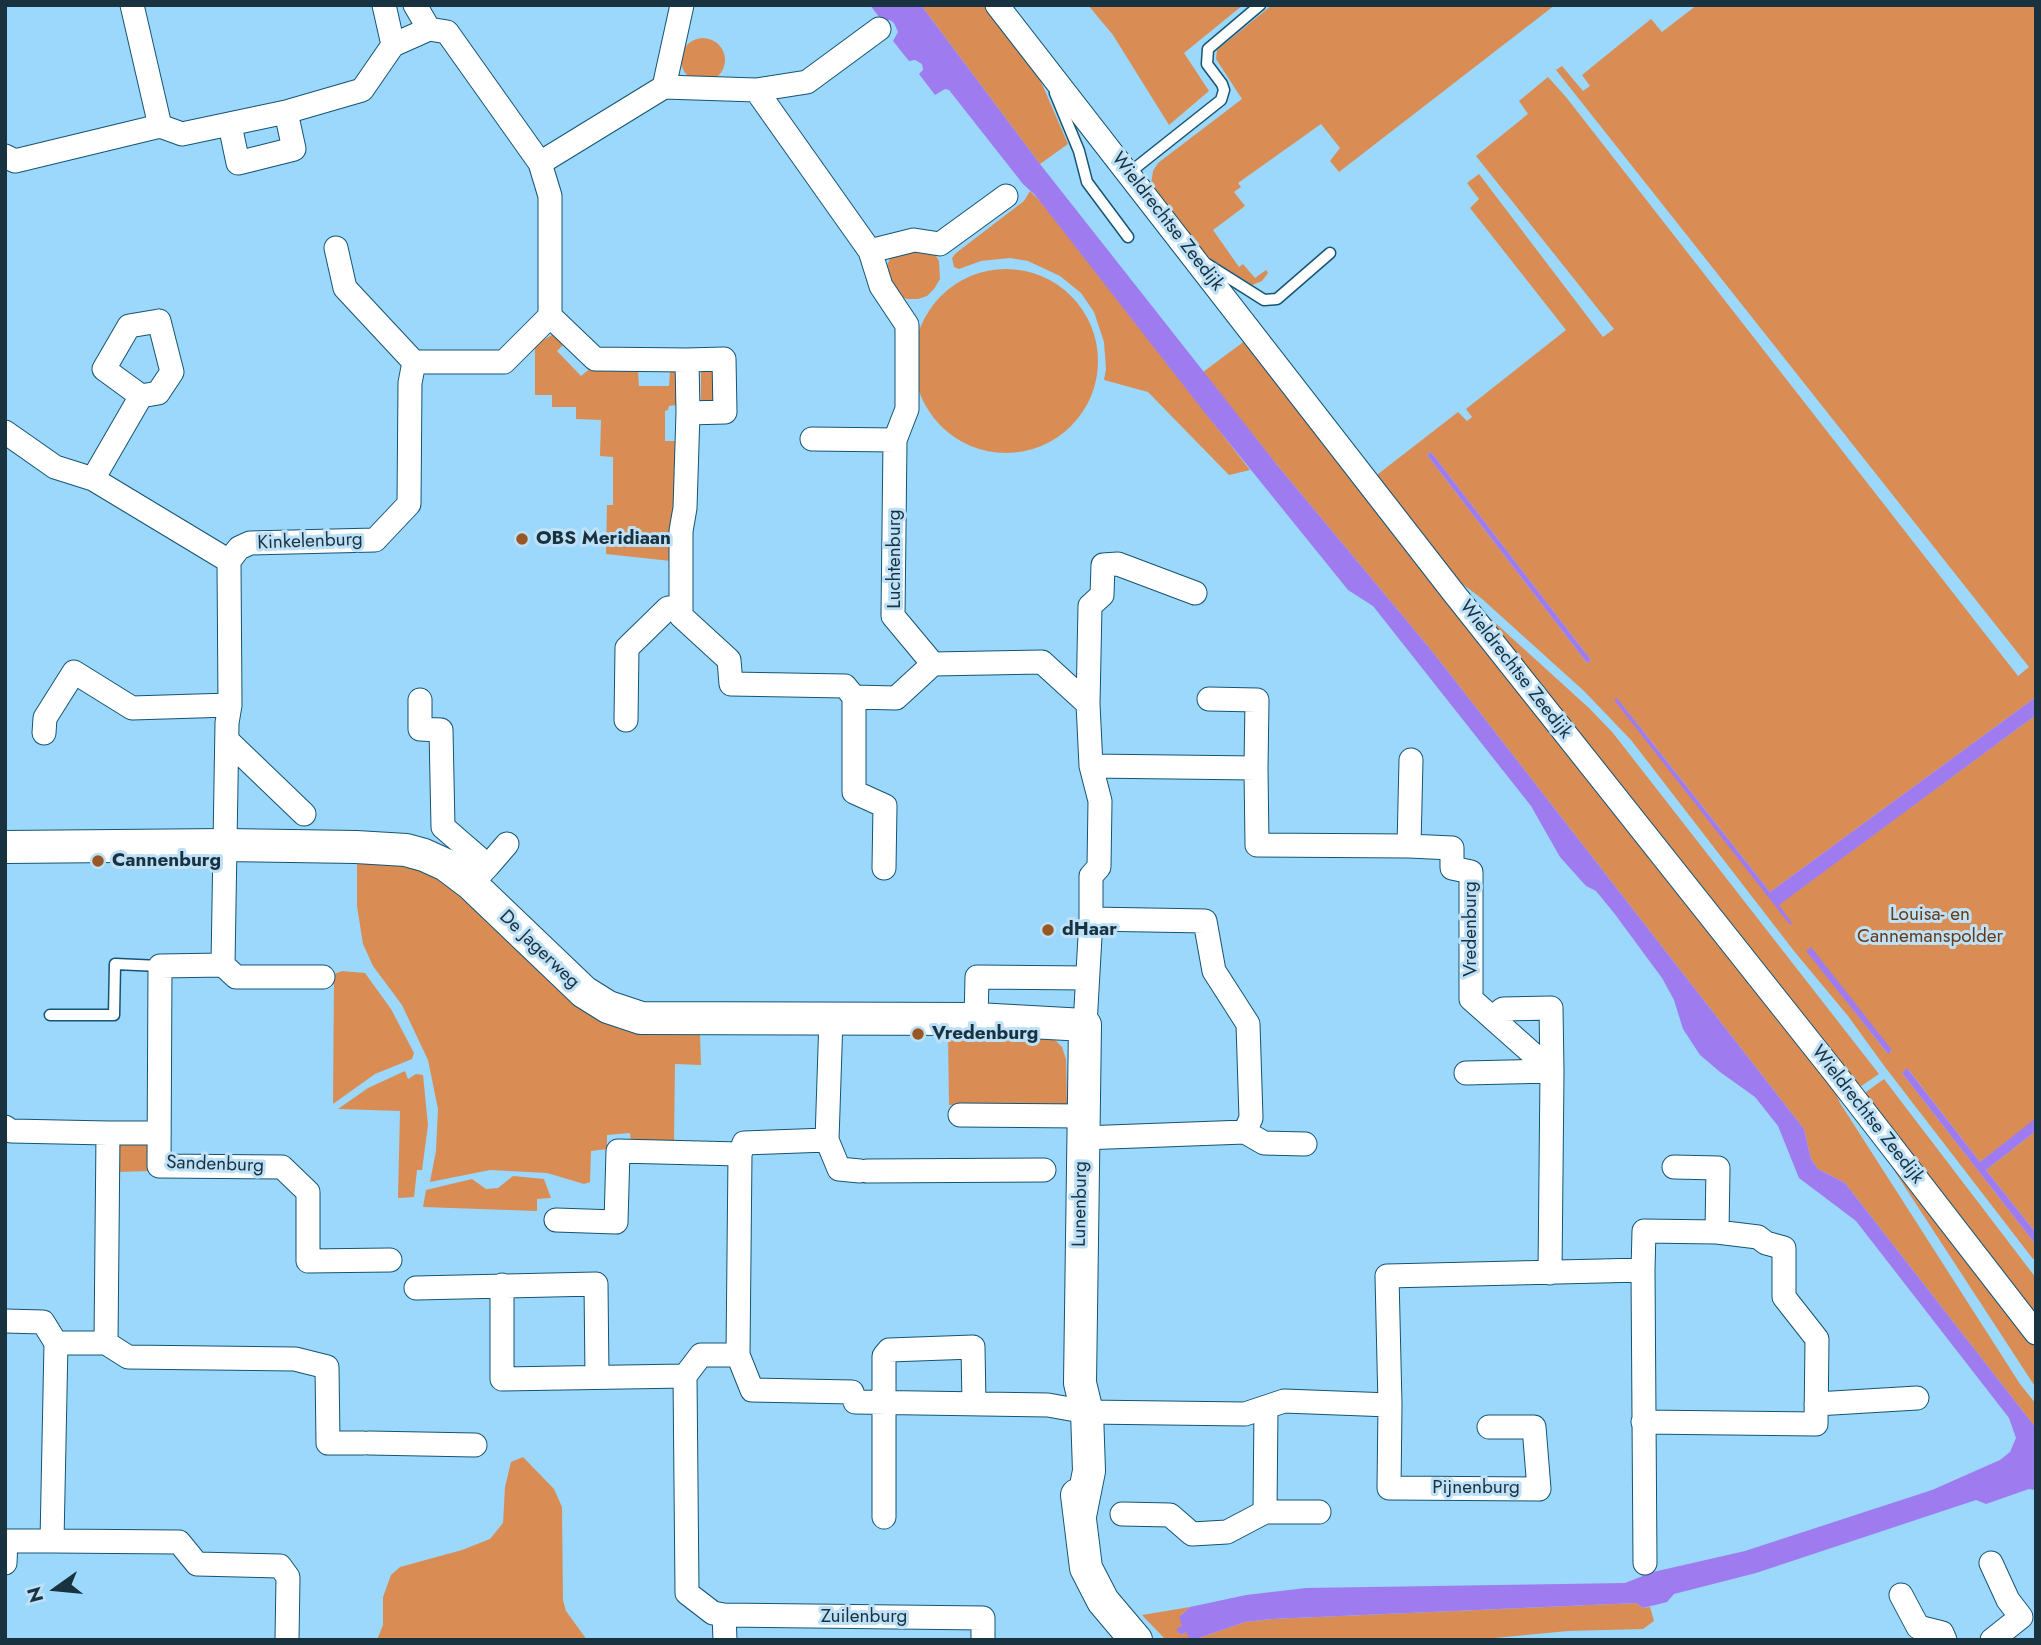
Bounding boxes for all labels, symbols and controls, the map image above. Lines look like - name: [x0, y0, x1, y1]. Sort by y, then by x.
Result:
- street label: Wieldrechtse Zeedijk: [1106, 148, 1228, 296]
- street label: Luchtenburg: [884, 509, 906, 609]
- place label: OBS Meridiaan: [536, 528, 671, 550]
- street label: Kinkelenburg: [257, 529, 363, 555]
- marker: OBS Meridiaan: [514, 531, 530, 547]
- street label: Wieldrechtse Zeedijk: [1454, 596, 1576, 744]
- place label: Cannenburg: [112, 850, 221, 872]
- marker: Cannenburg: [90, 853, 106, 869]
- street label: Vredenburg: [1460, 881, 1482, 977]
- park label: Louisa- en Cannemanspolder: [1857, 904, 2003, 948]
- street label: De Jagerweg: [494, 906, 584, 994]
- place label: dHaar: [1062, 919, 1117, 941]
- marker: dHaar: [1040, 922, 1056, 938]
- place label: Vredenburg: [932, 1023, 1038, 1045]
- marker: Vredenburg: [910, 1026, 926, 1042]
- street label: Wieldrechtse Zeedijk: [1806, 1041, 1928, 1189]
- street label: Sandenburg: [166, 1152, 264, 1178]
- street label: Lunenburg: [1069, 1161, 1093, 1247]
- street label: Pijnenburg: [1432, 1477, 1520, 1499]
- north arrow: [21, 1554, 91, 1624]
- text: N: [20, 1584, 50, 1605]
- street label: Zuilenburg: [821, 1606, 907, 1628]

